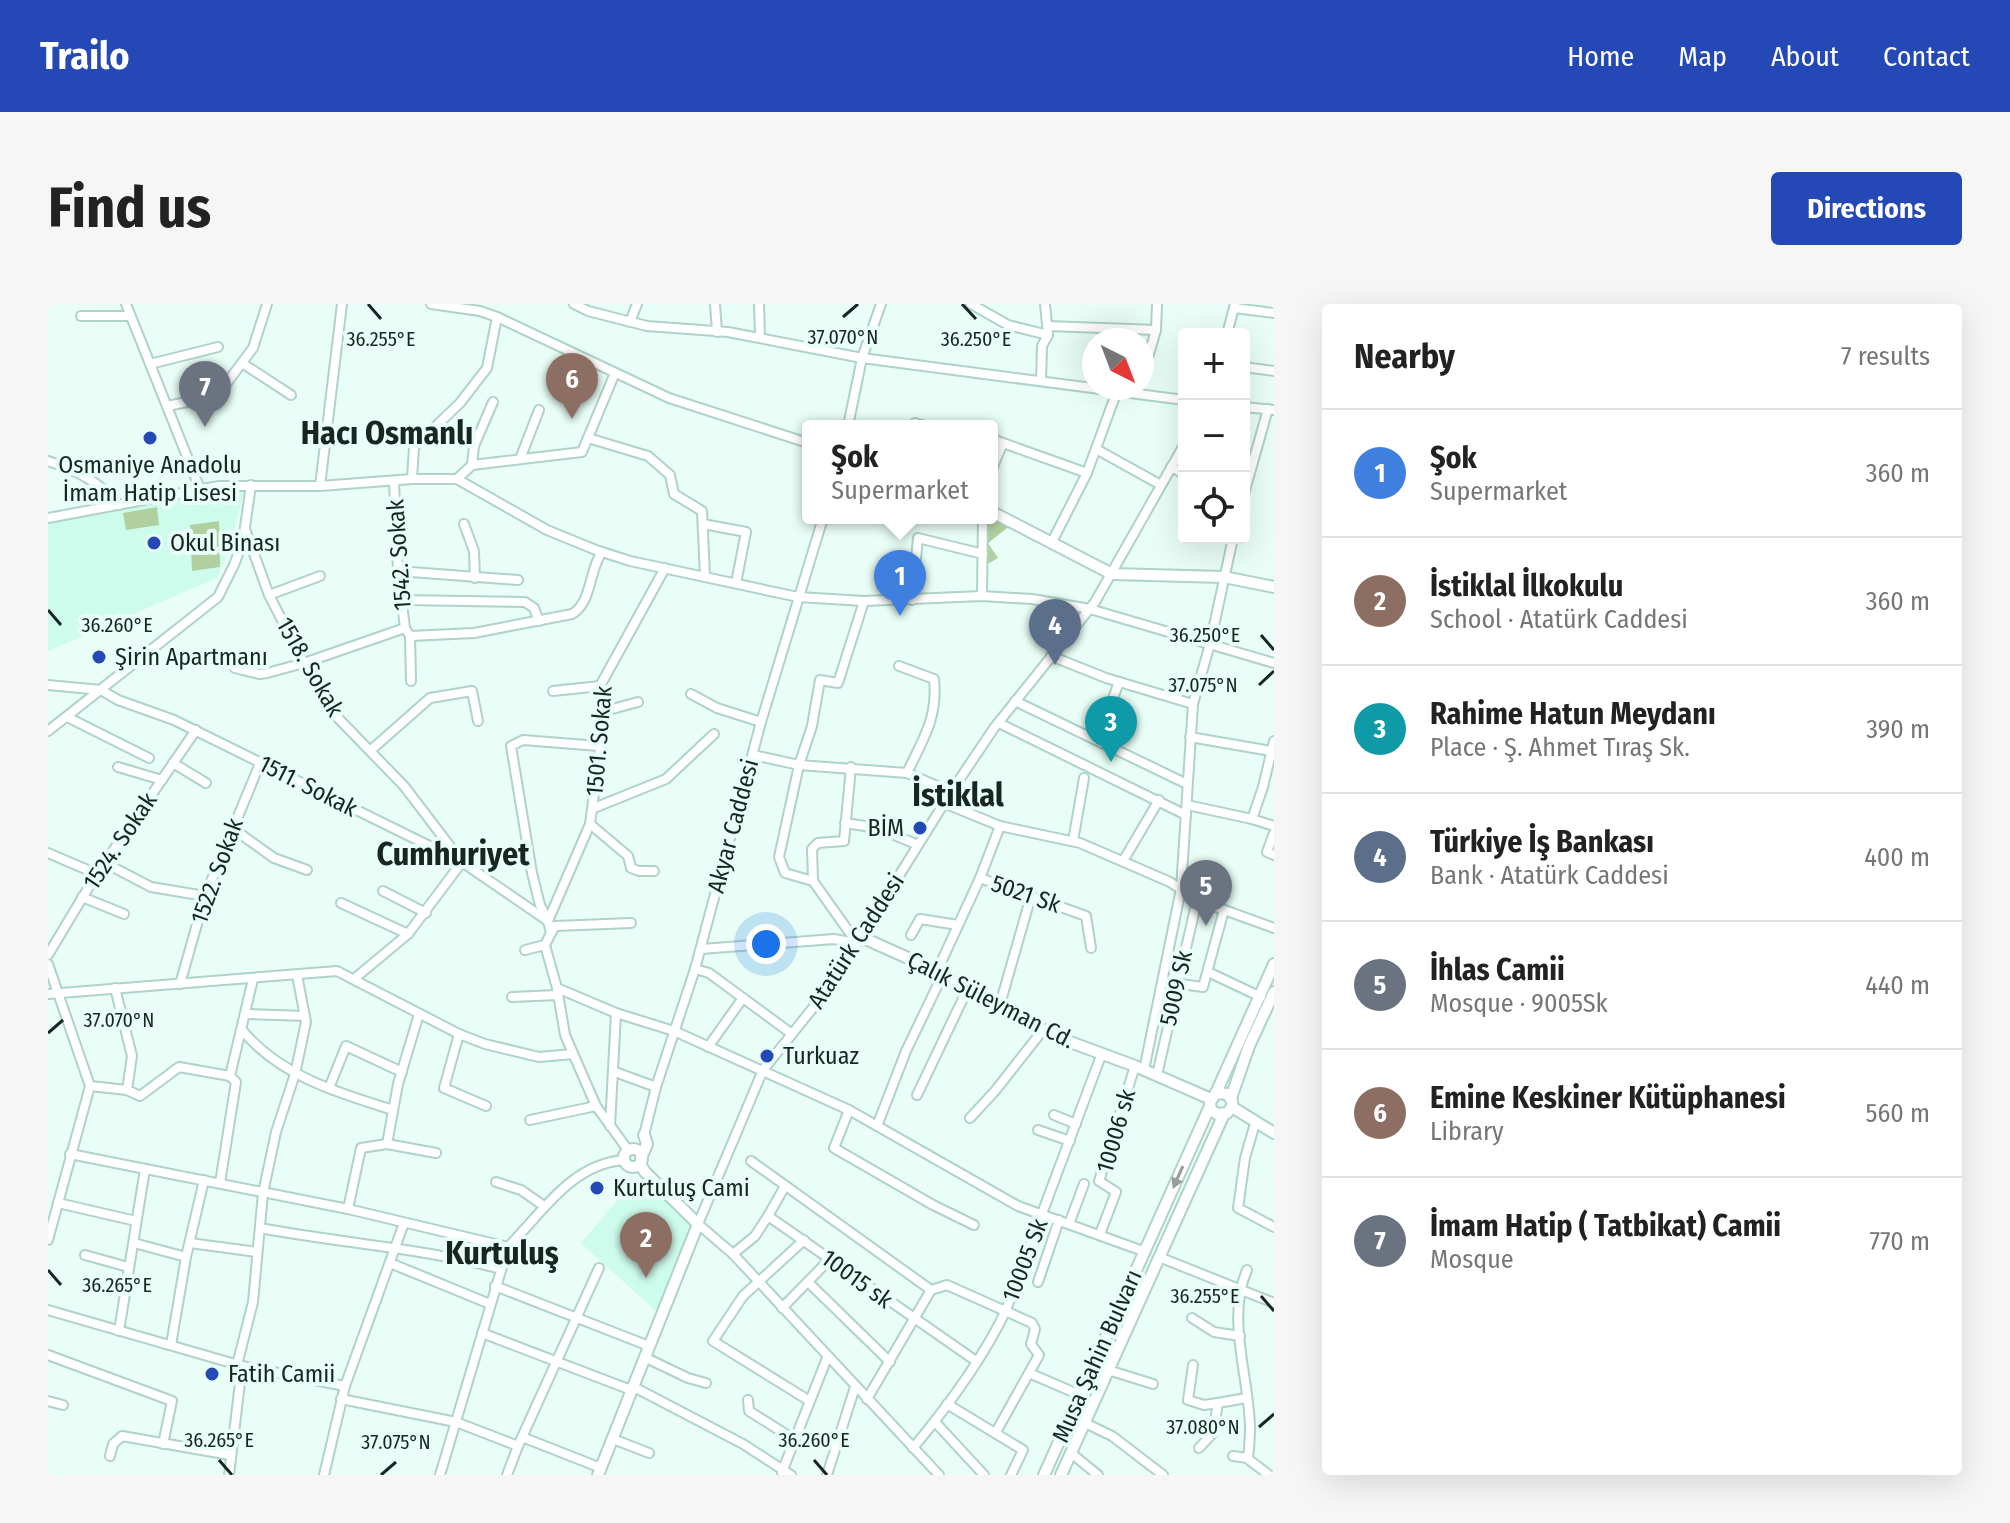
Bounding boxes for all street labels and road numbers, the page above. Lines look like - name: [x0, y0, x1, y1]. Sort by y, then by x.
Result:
- street label: 1542. Sokak: [381, 498, 417, 611]
- street label: 1518. Sokak: [270, 613, 350, 722]
- street label: 1501. Sokak: [580, 684, 618, 797]
- street label: 1511. Sokak: [254, 749, 363, 823]
- street label: Akyar Caddesi: [702, 756, 764, 896]
- street label: 1524. Sokak: [77, 787, 163, 895]
- street label: 1522. Sokak: [185, 814, 249, 928]
- street label: Atatürk Caddesi: [802, 868, 910, 1014]
- street label: 5021 Sk: [988, 869, 1065, 919]
- street label: Çalık Süleyman Cd.: [903, 946, 1079, 1054]
- street label: 5009 Sk: [1154, 947, 1198, 1028]
- street label: 10006 sk: [1091, 1085, 1142, 1176]
- street label: 10005 Sk: [996, 1214, 1054, 1305]
- street label: 10015 sk: [816, 1244, 899, 1315]
- street label: Musa Şahin Bulvarı: [1046, 1265, 1148, 1447]

